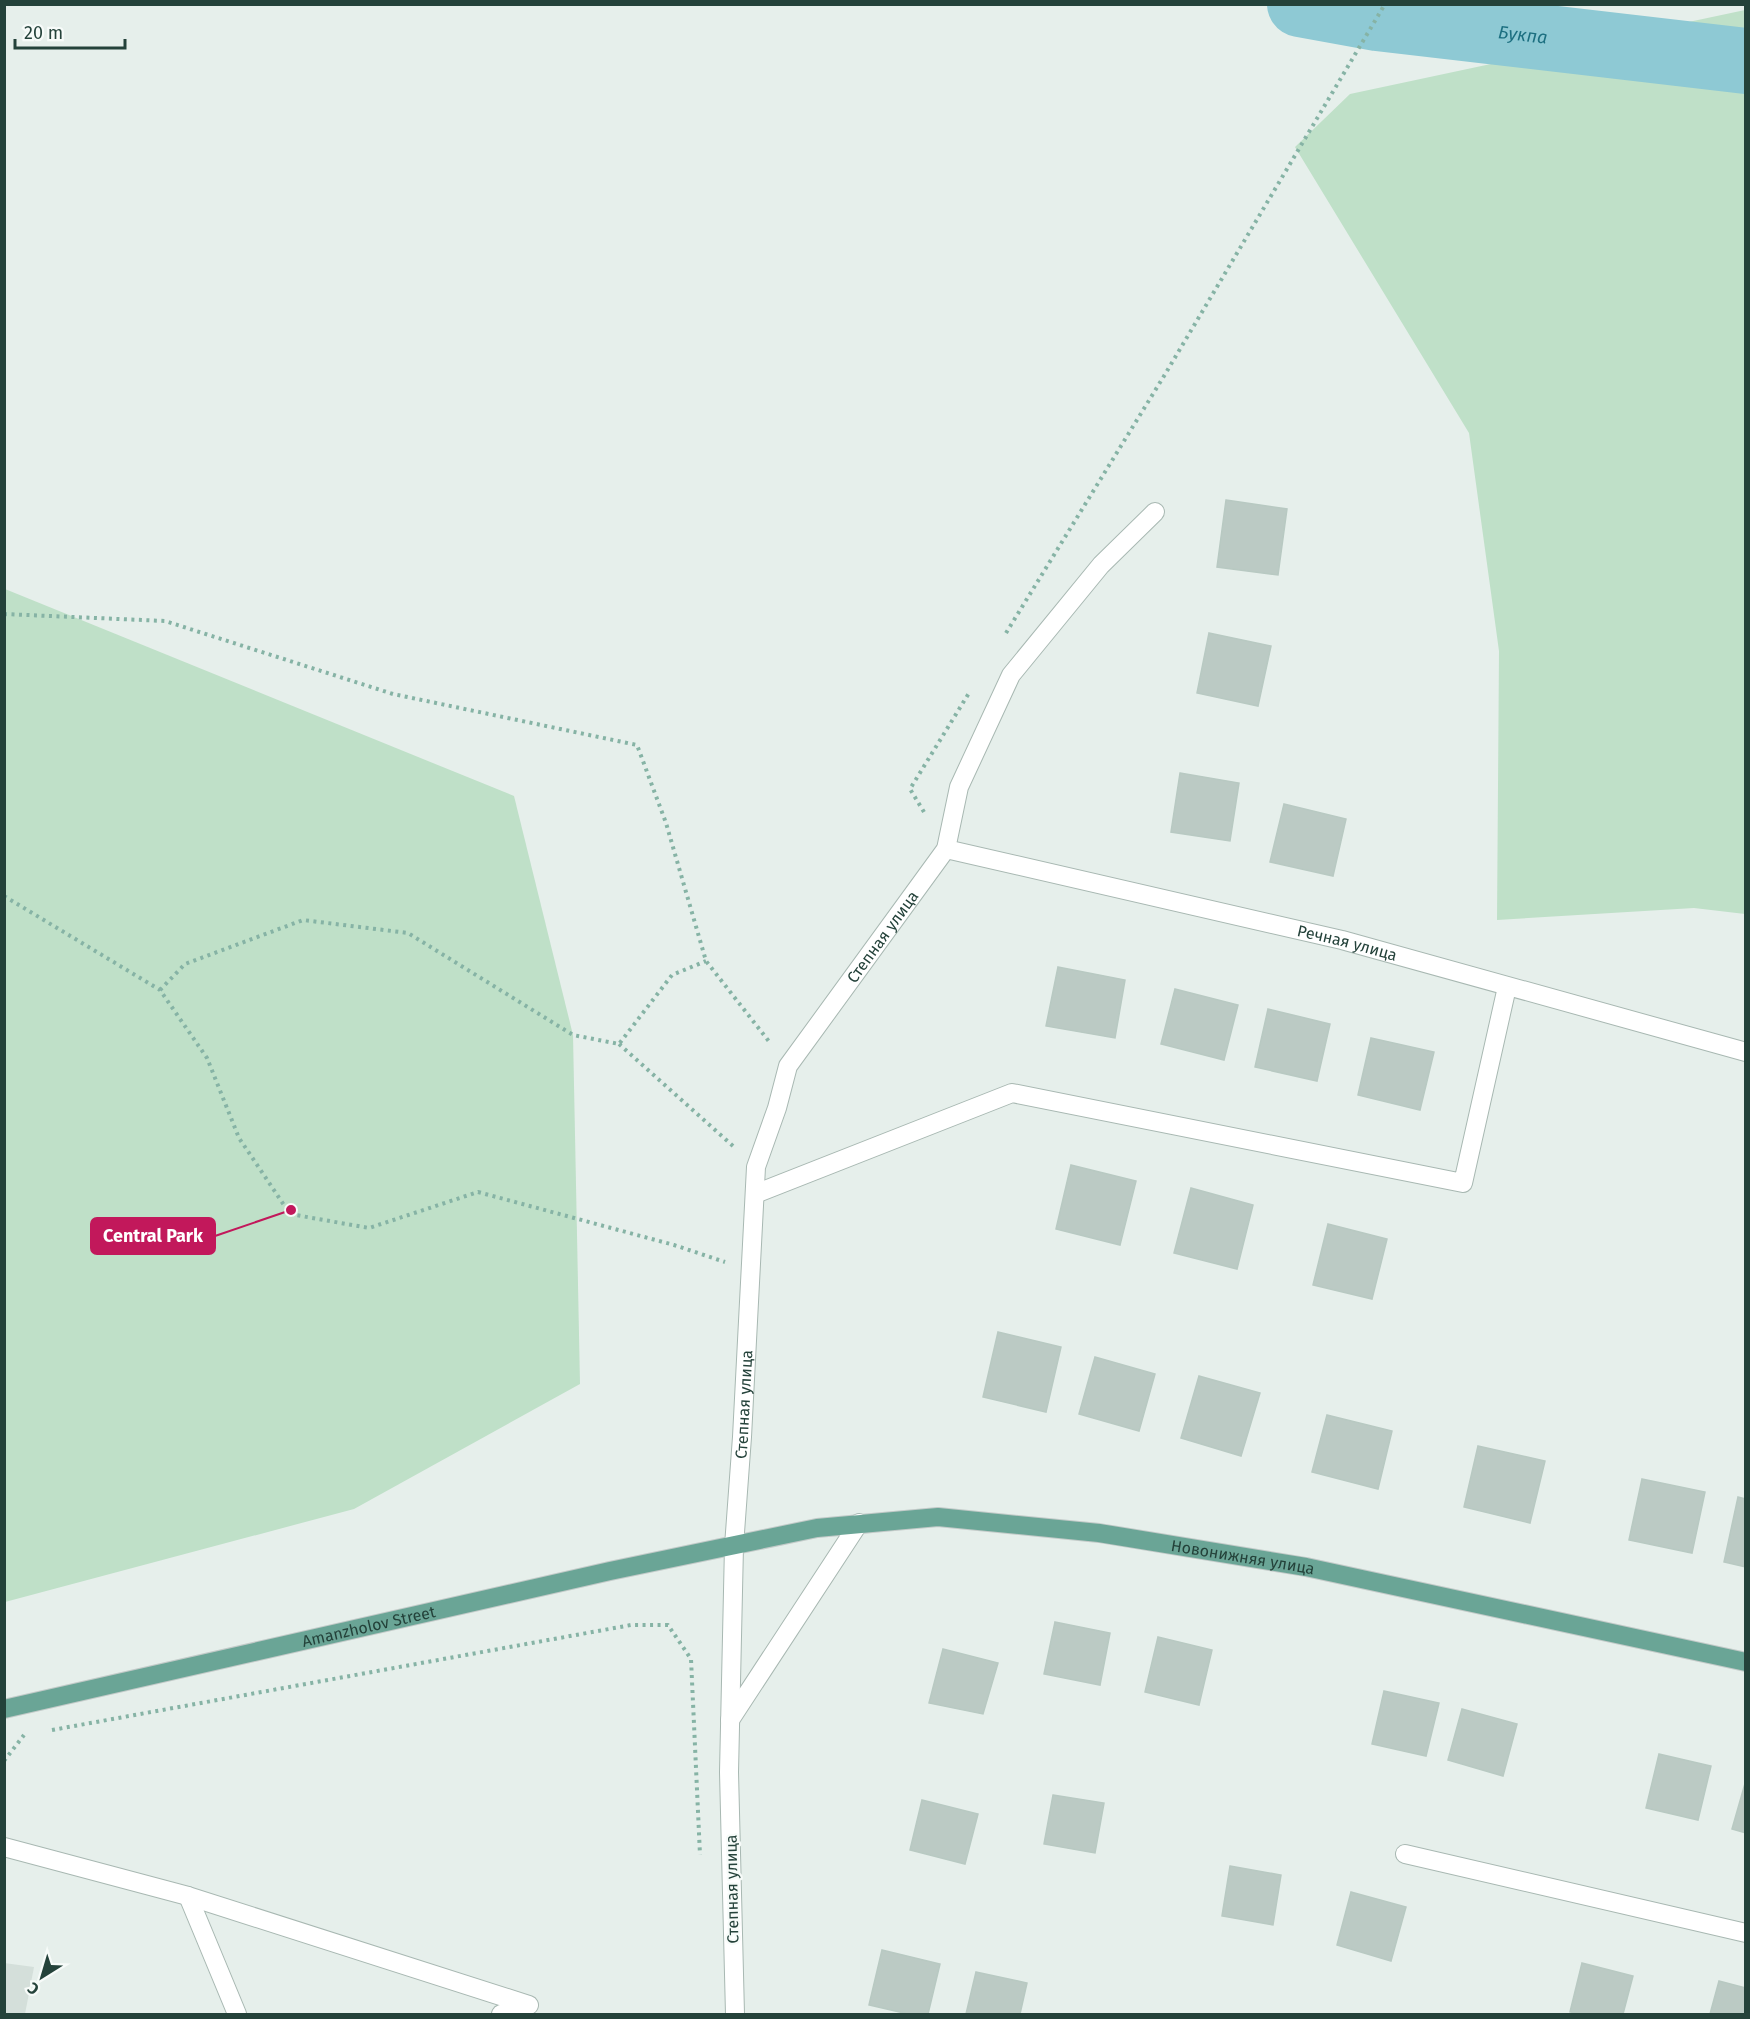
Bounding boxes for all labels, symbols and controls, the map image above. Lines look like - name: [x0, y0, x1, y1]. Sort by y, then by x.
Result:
- scale bar: [15, 12, 124, 50]
- water label: Букпа: [1497, 21, 1549, 49]
- text: 20 m: [24, 22, 63, 44]
- street label: Степная улица: [842, 887, 922, 986]
- street label: Речная улица: [1296, 921, 1399, 964]
- callout: Central Park: [91, 1218, 215, 1254]
- text: Central Park: [103, 1225, 204, 1247]
- street label: Степная улица: [731, 1349, 756, 1460]
- street label: Новонижняя улица: [1170, 1535, 1316, 1578]
- street label: Amanzholov Street: [300, 1602, 437, 1650]
- street label: Степная улица: [722, 1834, 742, 1944]
- north arrow: [12, 1947, 72, 2007]
- text: С: [23, 1978, 43, 1999]

